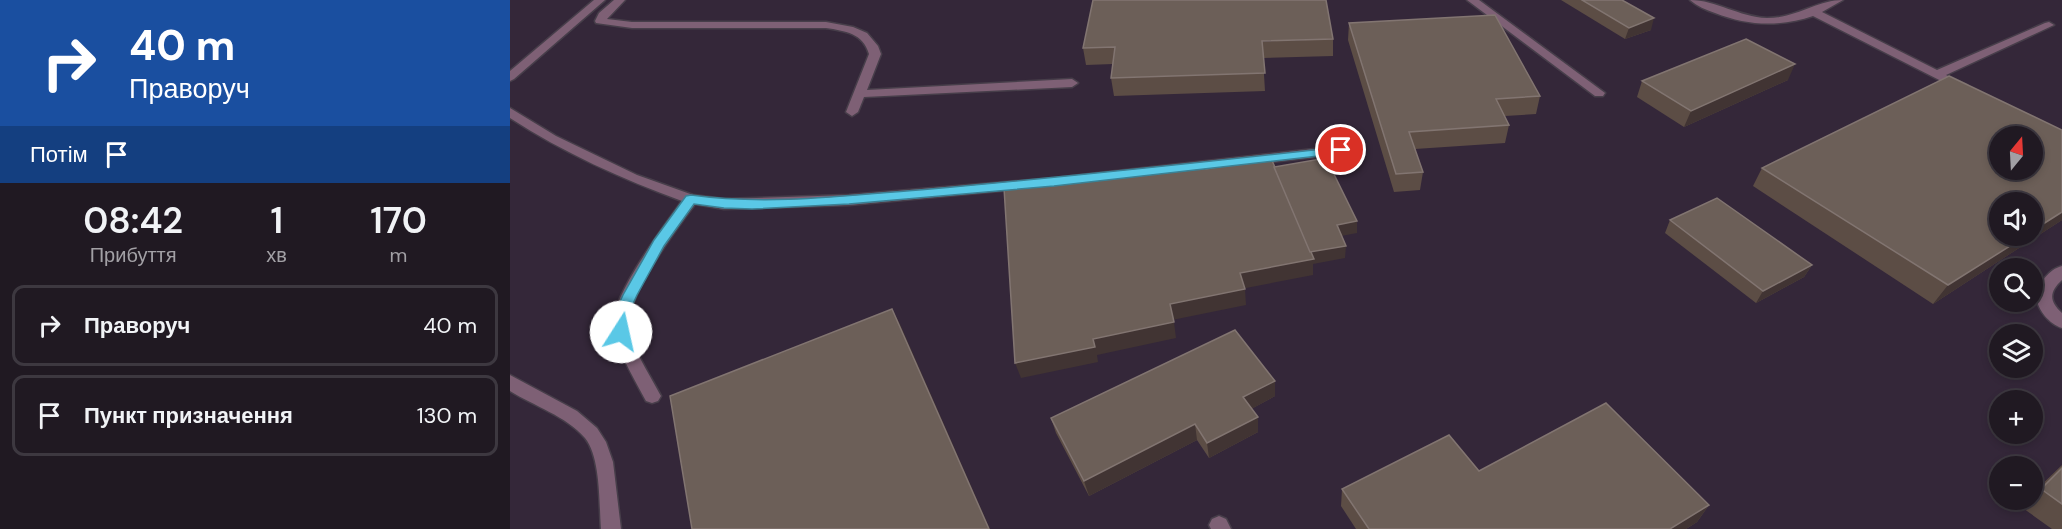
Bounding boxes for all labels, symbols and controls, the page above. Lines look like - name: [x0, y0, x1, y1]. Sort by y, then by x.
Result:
- text: 40 m: [129, 18, 235, 73]
- icon: right: [30, 24, 108, 102]
- text: Праворуч: [129, 71, 250, 106]
- pin: [1315, 124, 1366, 175]
- north arrow: [1989, 126, 2043, 180]
- map controls: [1989, 126, 2043, 510]
- icon: arrive: [1324, 133, 1357, 166]
- icon: arrive: [100, 138, 133, 171]
- text: Потім: [30, 140, 88, 169]
- button: sound: [1989, 192, 2043, 246]
- text: 08:42: [83, 197, 183, 244]
- text: 1: [270, 197, 283, 244]
- text: 170: [370, 197, 427, 244]
- text: Прибуття: [90, 242, 177, 268]
- text: хв: [266, 242, 287, 268]
- text: m: [390, 242, 407, 268]
- button: search: [1989, 258, 2043, 312]
- position arrow: [589, 300, 653, 364]
- icon: right: [33, 309, 66, 342]
- text: Праворуч: [84, 311, 190, 340]
- text: 40 m: [423, 311, 477, 340]
- button: layers: [1989, 324, 2043, 378]
- button: +: [1989, 390, 2043, 444]
- icon: arrive: [33, 399, 66, 432]
- text: Пункт призначення: [84, 401, 293, 430]
- text: 130 m: [417, 401, 477, 430]
- button: −: [1989, 456, 2043, 510]

